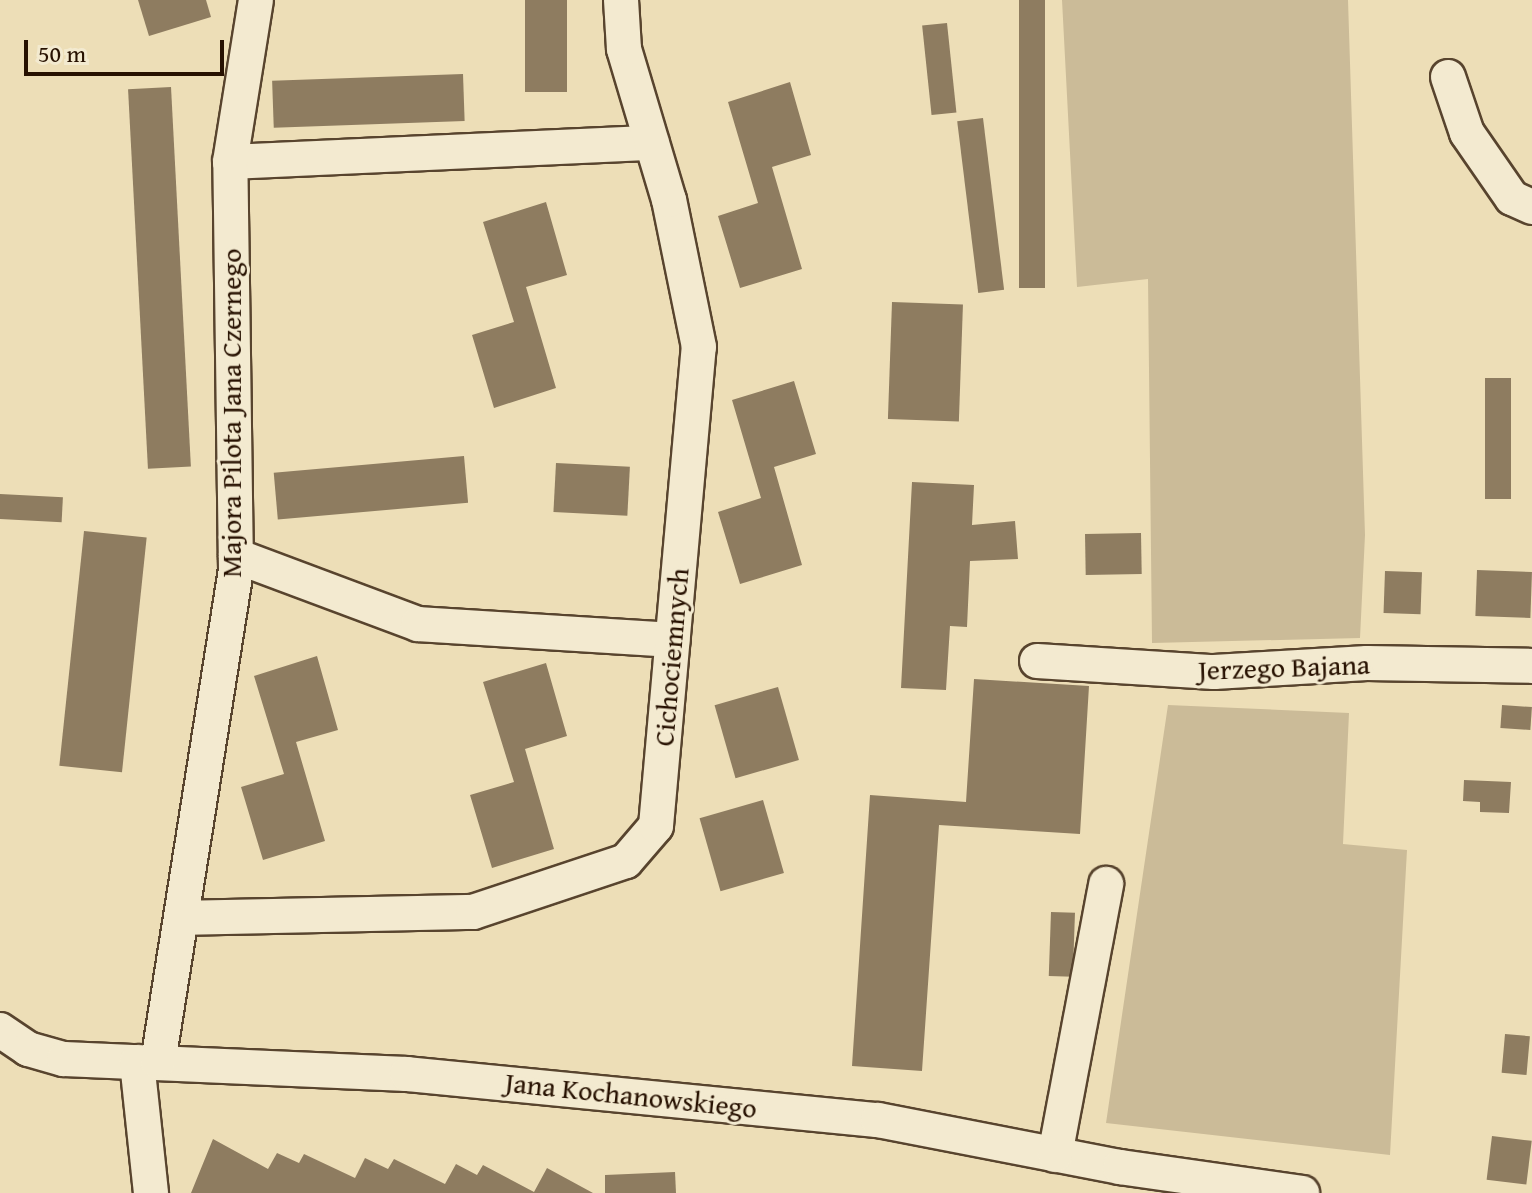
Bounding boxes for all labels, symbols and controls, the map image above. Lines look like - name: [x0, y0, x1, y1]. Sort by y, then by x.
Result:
- scale bar: [28, 24, 228, 74]
- text: 50 m: [38, 36, 86, 71]
- street label: Majora Pilota Jana Czernego: [214, 248, 248, 578]
- street label: Cichociemnych: [646, 567, 696, 747]
- street label: Jerzego Bajana: [1197, 647, 1371, 687]
- street label: Jana Kochanowskiego: [503, 1065, 759, 1125]

